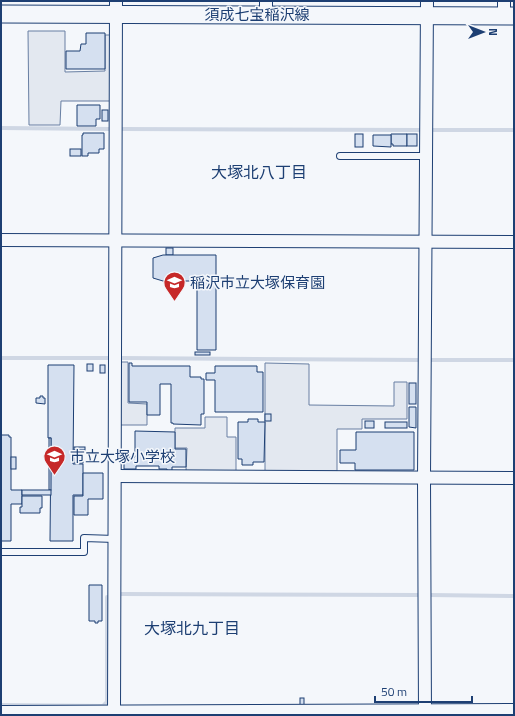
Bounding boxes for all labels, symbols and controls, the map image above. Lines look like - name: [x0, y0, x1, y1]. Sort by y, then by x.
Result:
- street label: 須成七宝稲沢線: [204, 3, 310, 26]
- north arrow: [463, 12, 503, 52]
- text: N: [485, 28, 501, 36]
- district label: 大塚北八丁目: [211, 160, 307, 184]
- school or university icon: 稲沢市立大塚保育園: [161, 270, 187, 303]
- place label: 稲沢市立大塚保育園: [190, 271, 325, 294]
- school or university icon: 市立大塚小学校: [42, 444, 68, 477]
- place label: 市立大塚小学校: [70, 445, 175, 468]
- district label: 大塚北九丁目: [144, 616, 240, 640]
- scale bar: [375, 678, 472, 704]
- text: 50 m: [381, 682, 407, 701]

